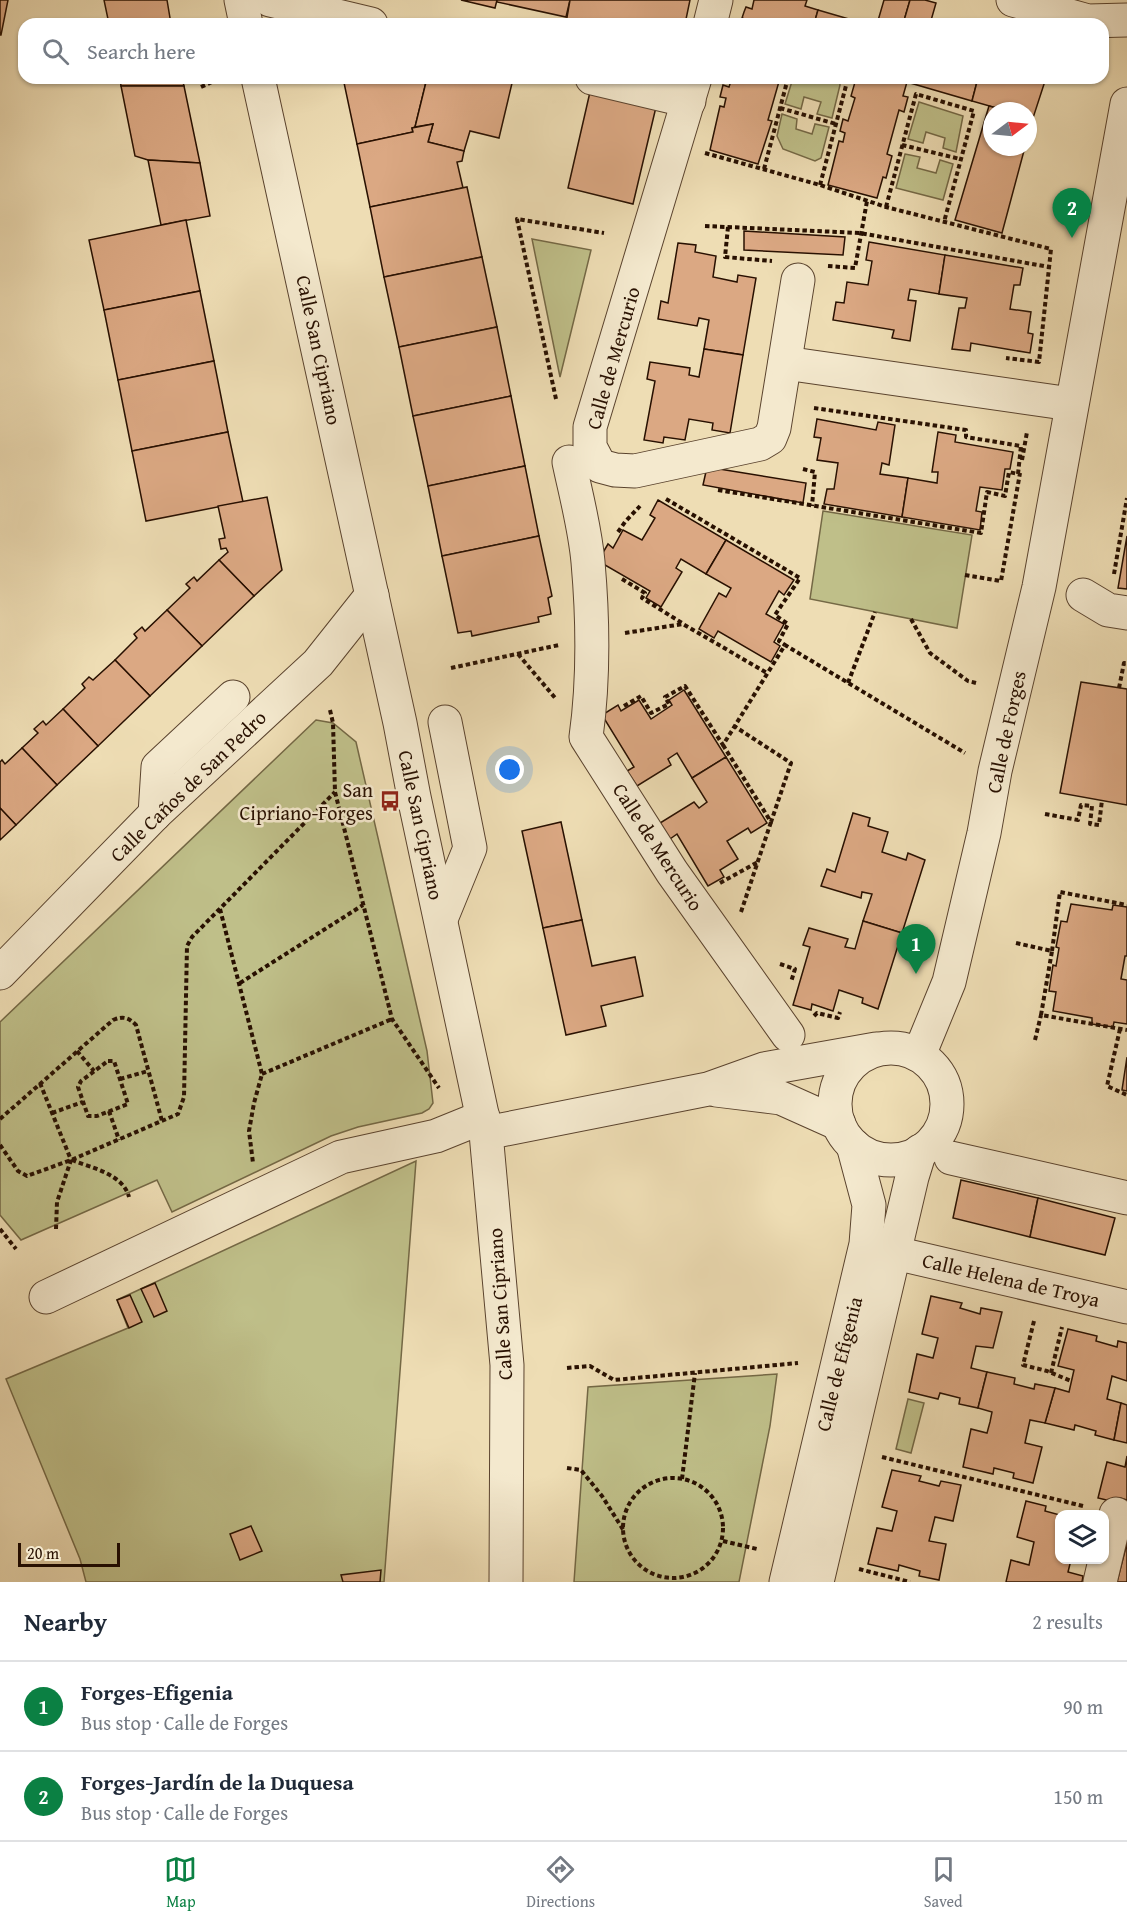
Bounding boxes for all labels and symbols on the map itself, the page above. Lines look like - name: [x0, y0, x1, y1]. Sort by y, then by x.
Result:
- north arrow: [983, 102, 1037, 156]
- pin: 2: [1052, 188, 1092, 238]
- street label: Calle San Cipriano: [289, 272, 349, 427]
- street label: Calle de Mercurio: [578, 283, 647, 433]
- street label: Calle de Forges: [978, 668, 1033, 796]
- street label: Calle Caños de San Pedro: [103, 703, 272, 868]
- street label: Calle San Cipriano: [391, 747, 451, 902]
- your location: [495, 755, 524, 784]
- place label: San Cipriano-Forges: [239, 775, 373, 827]
- street label: Calle de Mercurio: [606, 777, 711, 916]
- bus stop icon: San Cipriano-Forges: [378, 789, 402, 813]
- pin: 1: [896, 924, 936, 974]
- street label: Calle San Cipriano: [480, 1227, 519, 1381]
- street label: Calle Helena de Troya: [920, 1245, 1103, 1314]
- street label: Calle de Efigenia: [808, 1293, 869, 1434]
- scale bar: [18, 1540, 120, 1568]

